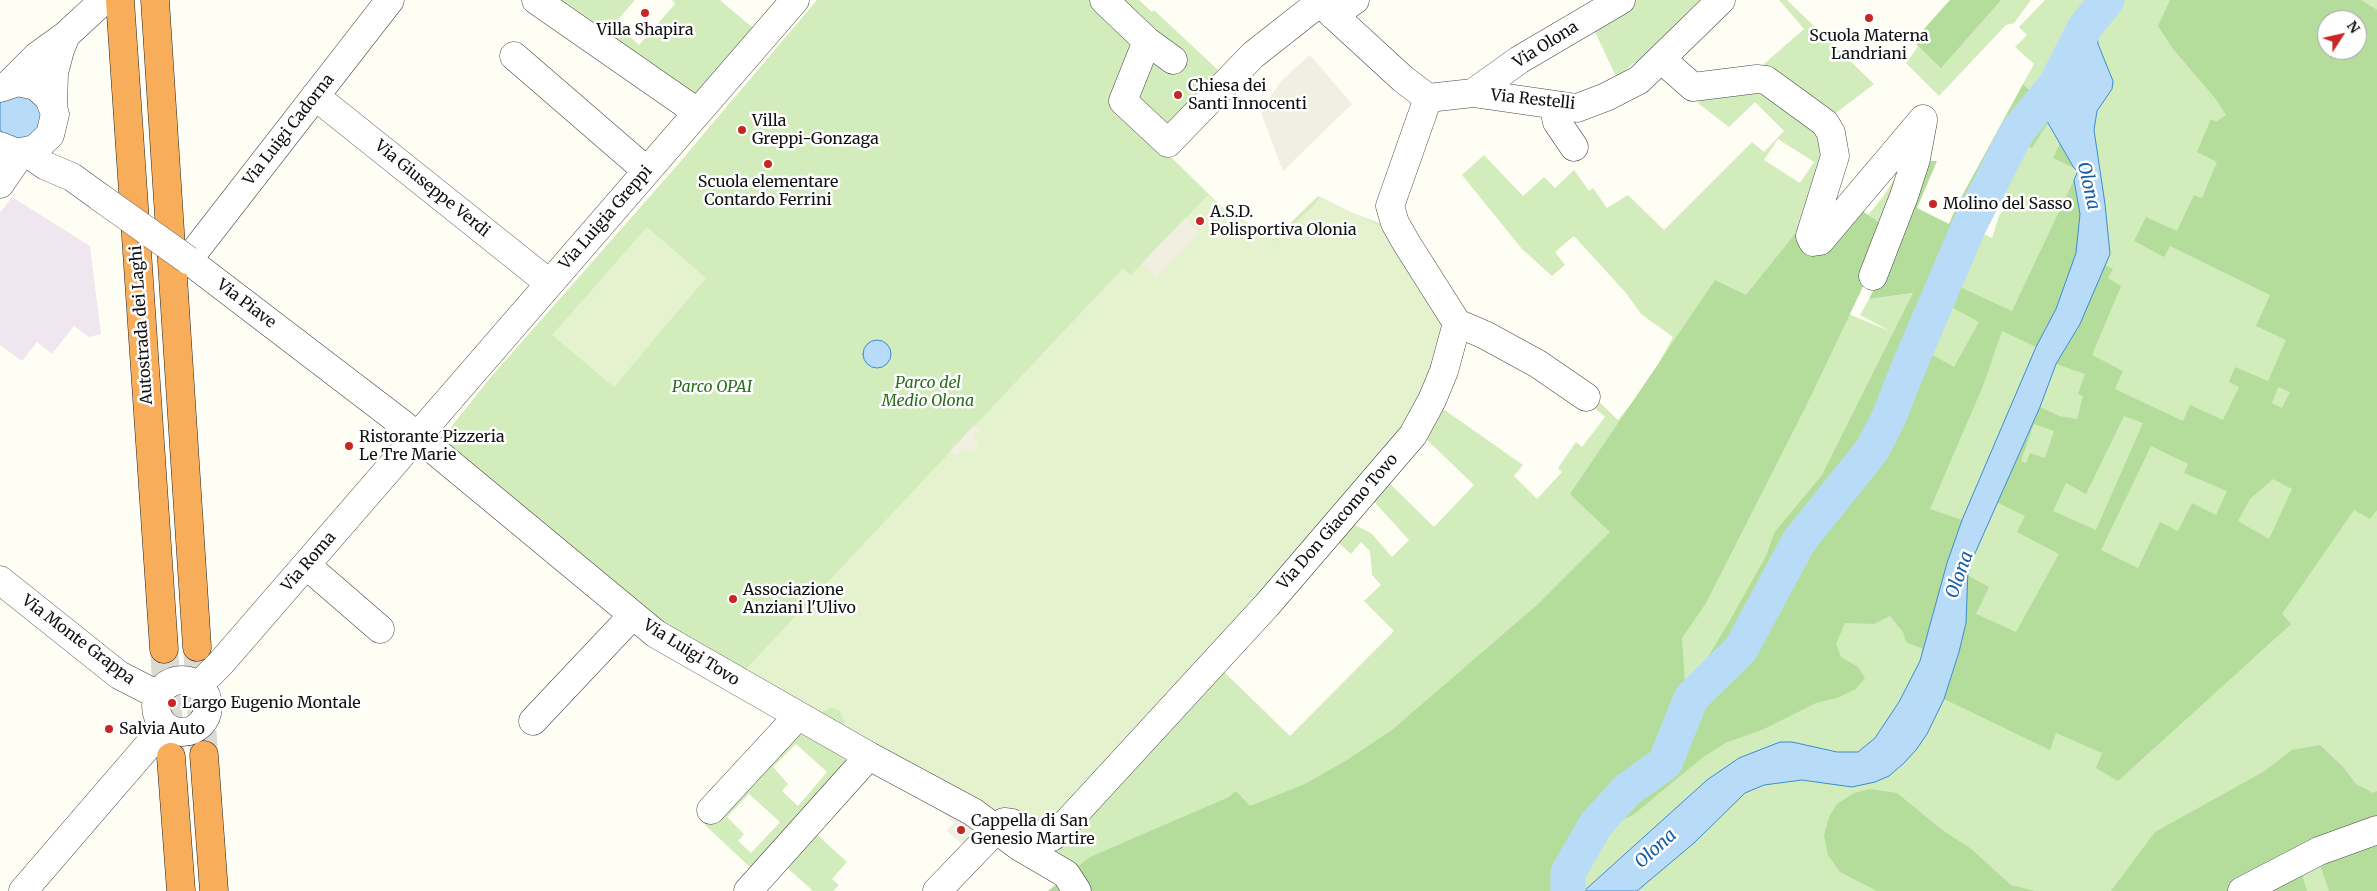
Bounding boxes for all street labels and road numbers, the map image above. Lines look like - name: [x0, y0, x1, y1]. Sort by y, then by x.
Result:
- street label: Via Olona: [1510, 18, 1582, 72]
- street label: Via Luigi Cadorna: [240, 70, 338, 190]
- street label: Via Restelli: [1490, 86, 1576, 114]
- street label: Via Giuseppe Verdi: [371, 137, 493, 241]
- street label: Via Luigia Greppi: [556, 162, 656, 274]
- street label: Autostrada dei Laghi: [127, 245, 157, 405]
- street label: Via Piave: [213, 276, 279, 332]
- street label: Via Don Giacomo Tovo: [1274, 450, 1402, 594]
- street label: Via Roma: [278, 528, 340, 596]
- street label: Via Monte Grappa: [18, 591, 138, 689]
- street label: Via Luigi Tovo: [639, 616, 743, 690]

